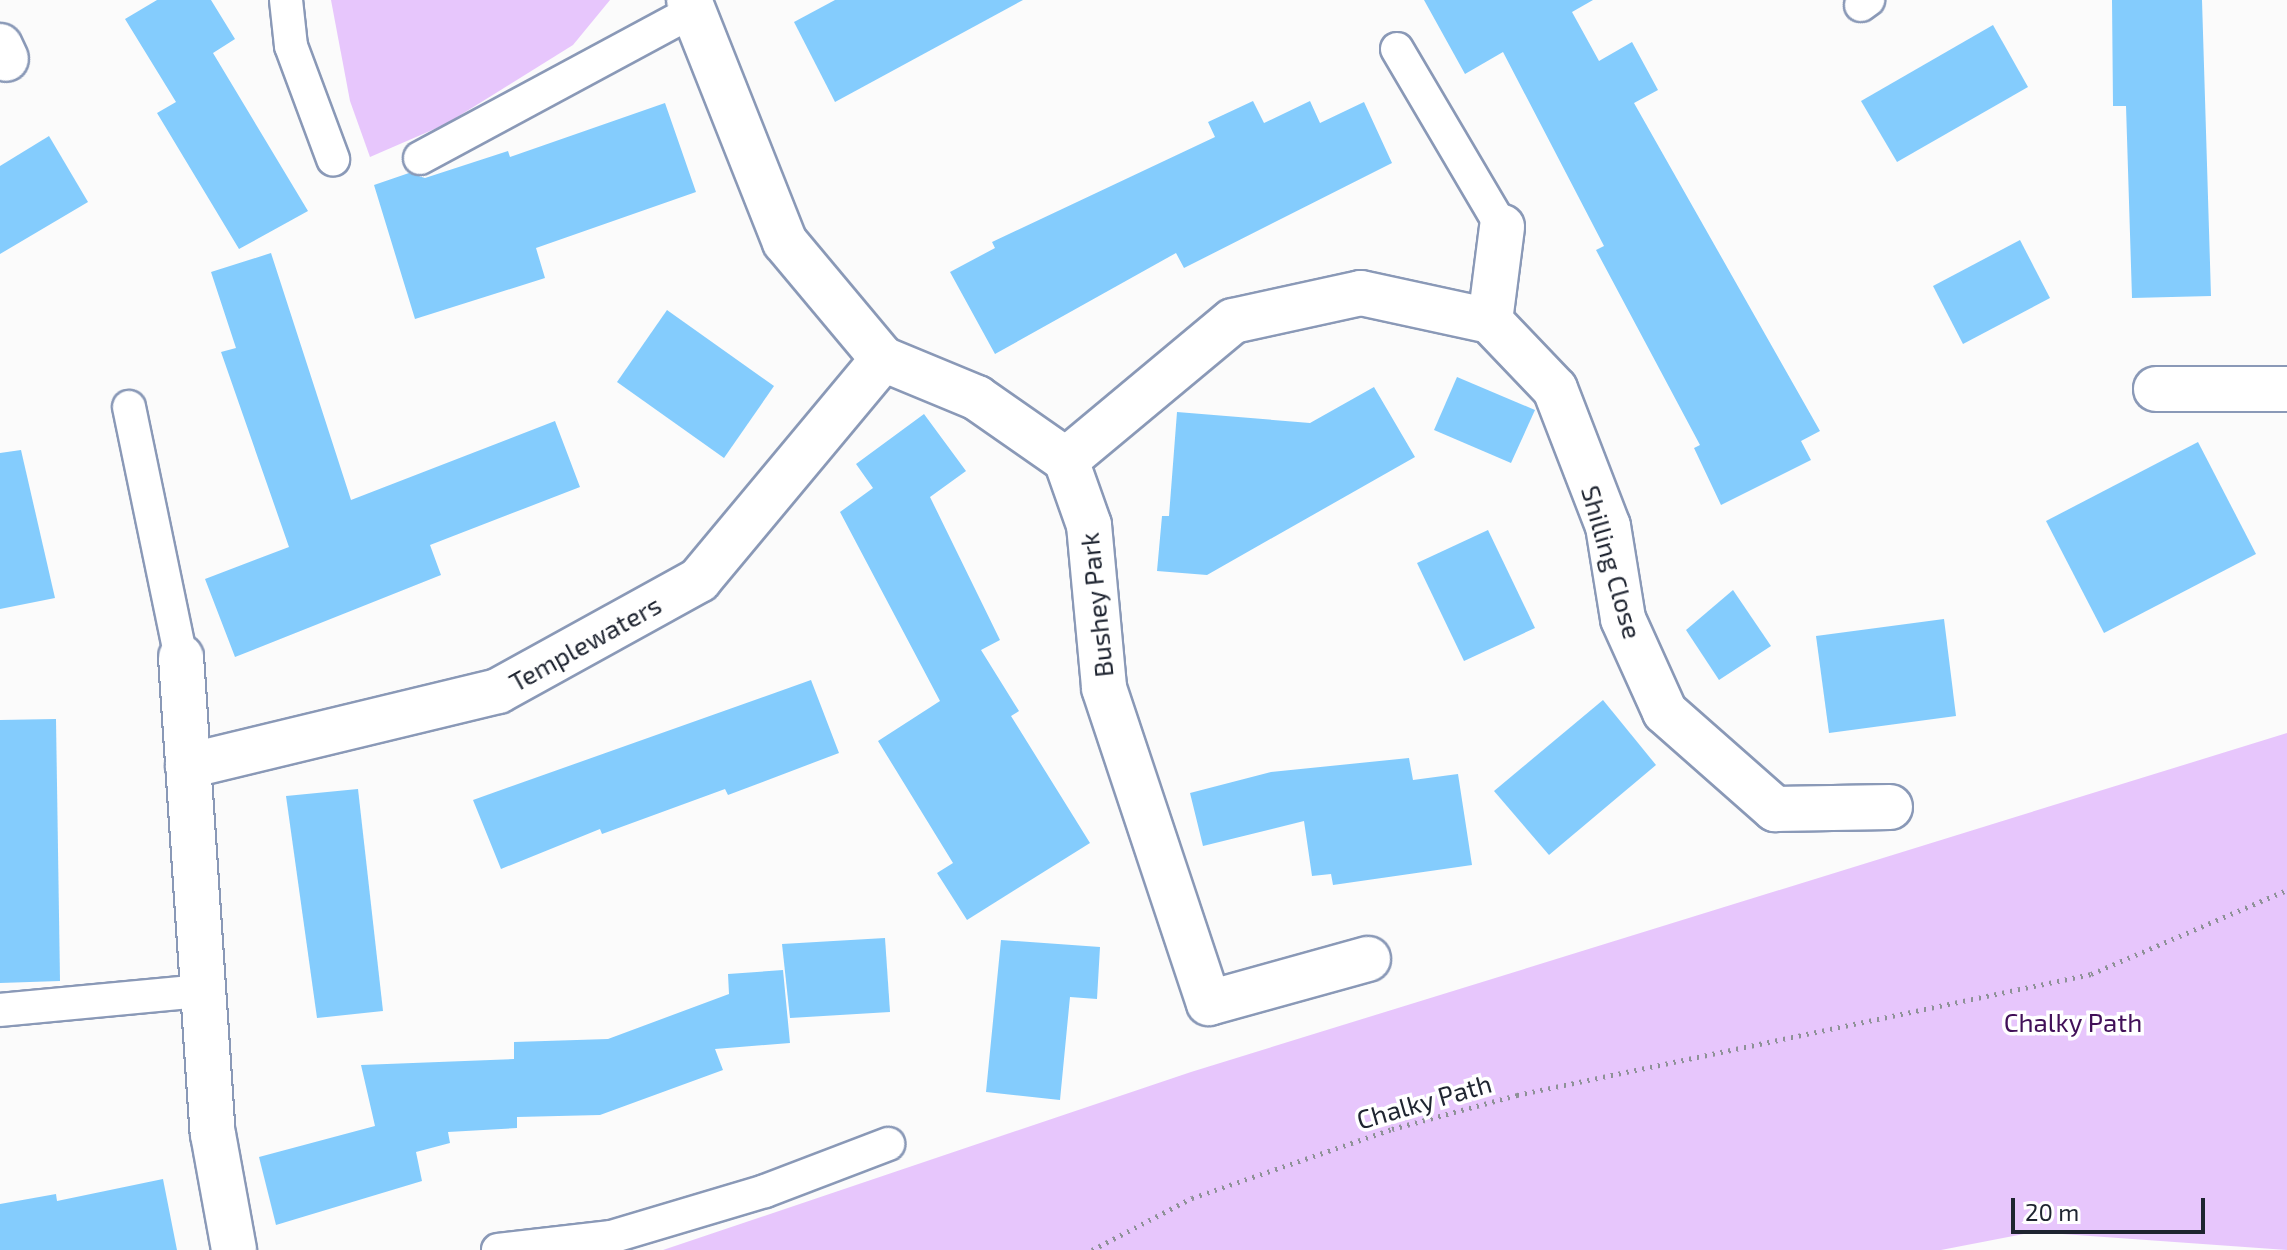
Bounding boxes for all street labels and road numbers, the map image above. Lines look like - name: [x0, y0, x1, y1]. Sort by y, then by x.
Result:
- street label: Shilling Close: [1575, 482, 1649, 642]
- street label: Bushey Park: [1073, 531, 1119, 679]
- street label: Templewaters: [504, 588, 666, 698]
- street label: Chalky Path: [1353, 1067, 1495, 1135]

